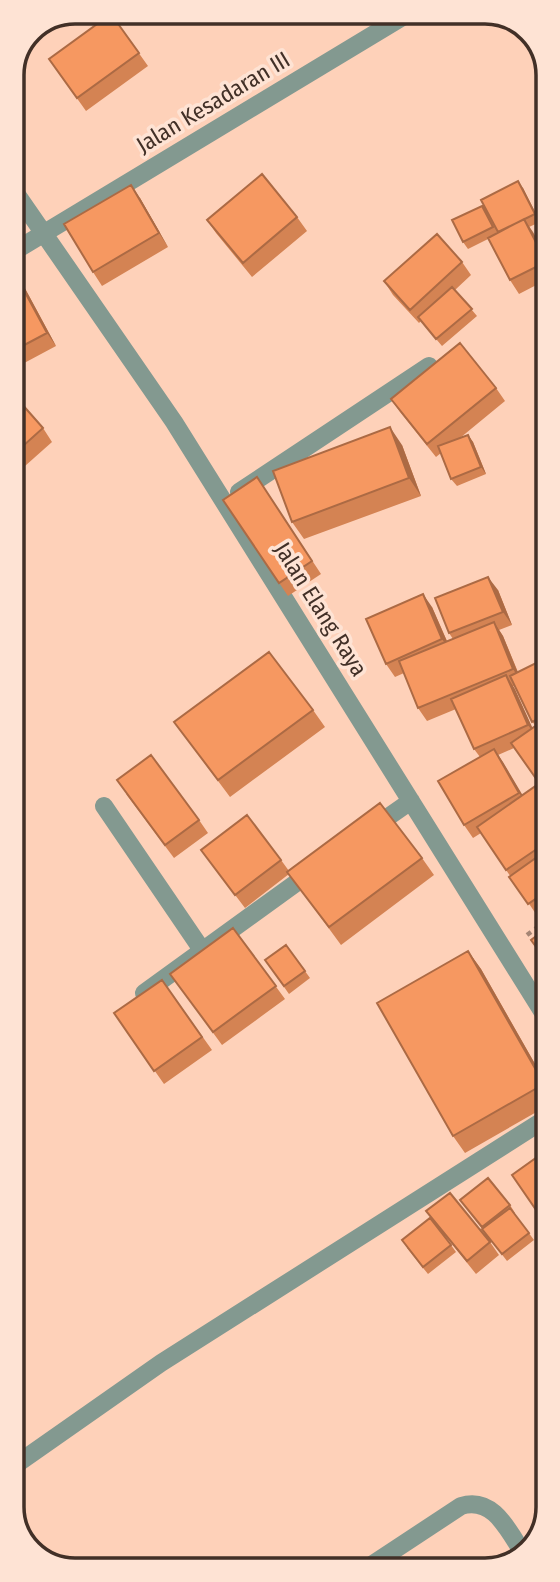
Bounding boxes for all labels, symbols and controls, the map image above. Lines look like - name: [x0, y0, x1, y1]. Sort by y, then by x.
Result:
- street label: Jalan Kesadaran III: [131, 45, 295, 159]
- street label: Jalan Elang Raya: [269, 537, 373, 681]

